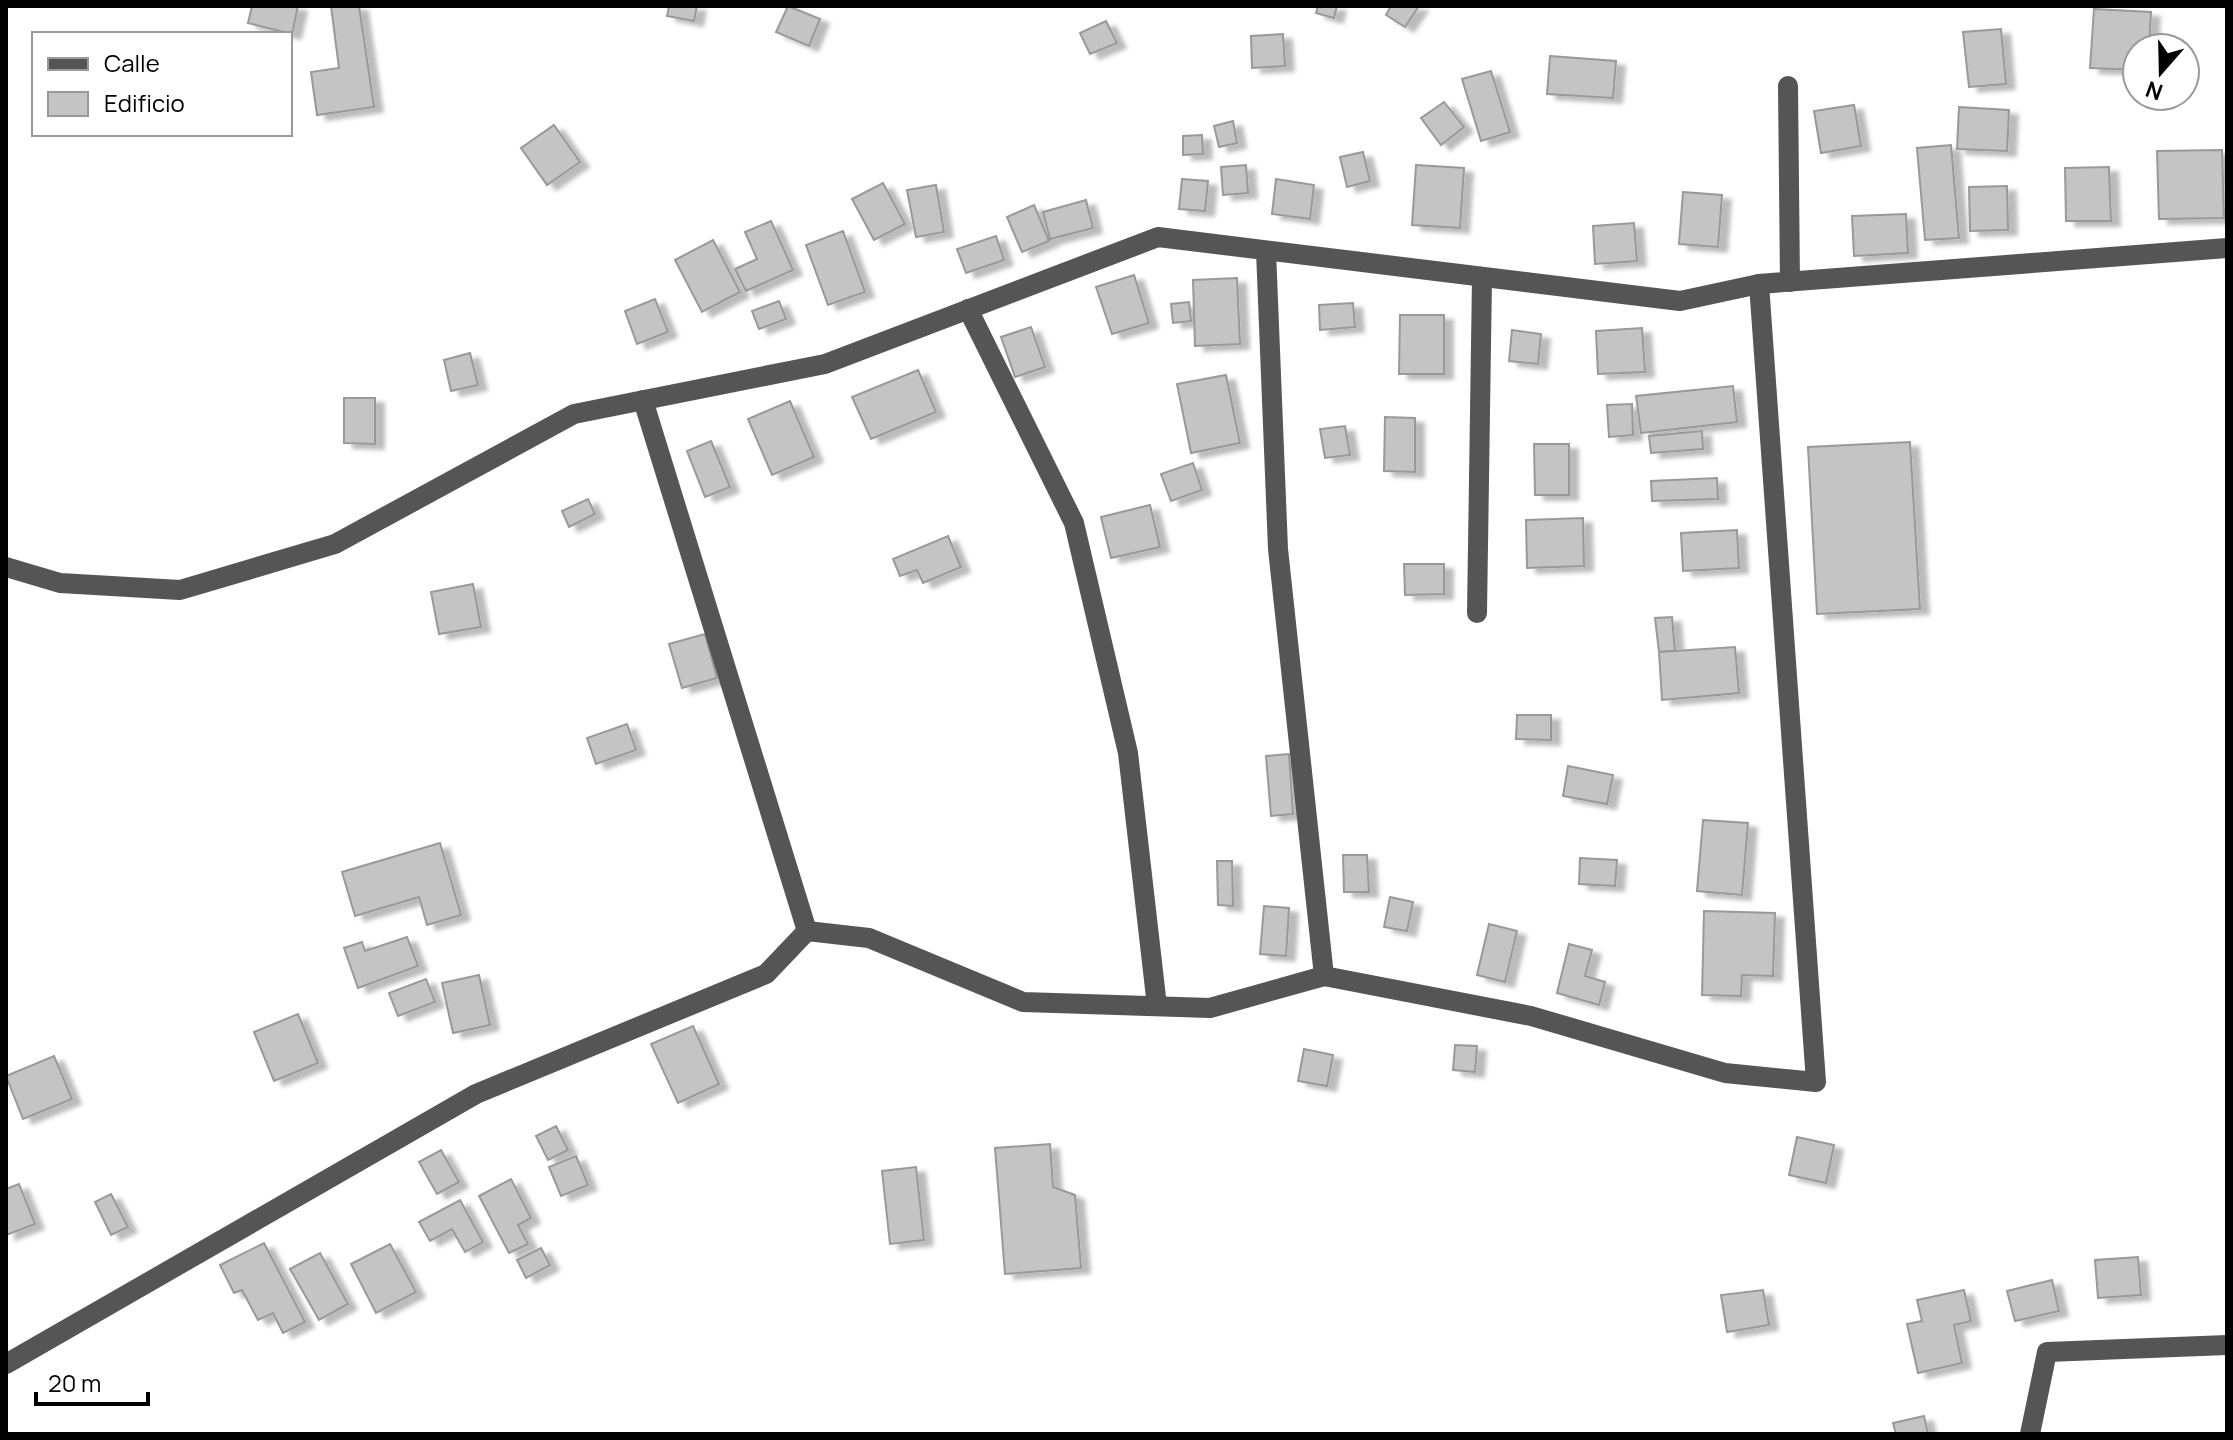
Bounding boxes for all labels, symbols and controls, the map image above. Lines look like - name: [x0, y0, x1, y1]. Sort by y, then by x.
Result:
- legend: [32, 32, 292, 136]
- north arrow: [2121, 32, 2201, 112]
- text: Calle: [104, 46, 160, 79]
- text: N: [2142, 74, 2167, 108]
- text: Edificio: [104, 86, 185, 119]
- scale bar: [36, 1356, 148, 1406]
- text: 20 m: [48, 1366, 101, 1399]

